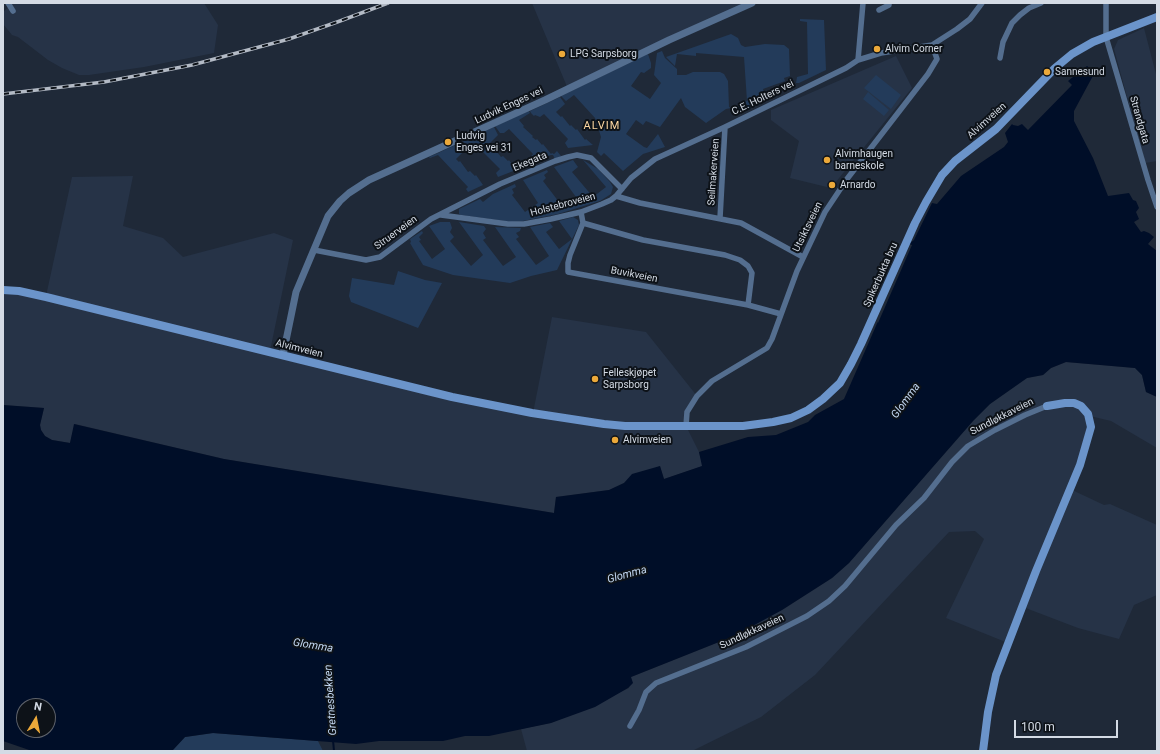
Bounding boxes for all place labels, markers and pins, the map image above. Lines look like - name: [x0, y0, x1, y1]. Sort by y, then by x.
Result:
- place label: Alvim Corner: [885, 43, 942, 55]
- marker: Alvim Corner: [872, 44, 882, 54]
- place label: LPG Sarpsborg: [570, 48, 637, 60]
- marker: LPG Sarpsborg: [557, 49, 567, 59]
- place label: Sannesund: [1055, 66, 1105, 78]
- marker: Sannesund: [1042, 67, 1052, 77]
- place label: Ludvig Enges vei 31: [456, 130, 512, 154]
- marker: Ludvig Enges vei 31: [443, 137, 453, 147]
- place label: Alvimhaugen barneskole: [835, 148, 893, 172]
- marker: Alvimhaugen barneskole: [822, 155, 832, 165]
- place label: Arnardo: [840, 179, 876, 191]
- marker: Arnardo: [827, 180, 837, 190]
- place label: Felleskjøpet Sarpsborg: [603, 367, 656, 390]
- marker: Felleskjøpet Sarpsborg: [590, 374, 600, 384]
- place label: Alvimveien: [623, 434, 671, 446]
- marker: Alvimveien: [610, 435, 620, 445]

